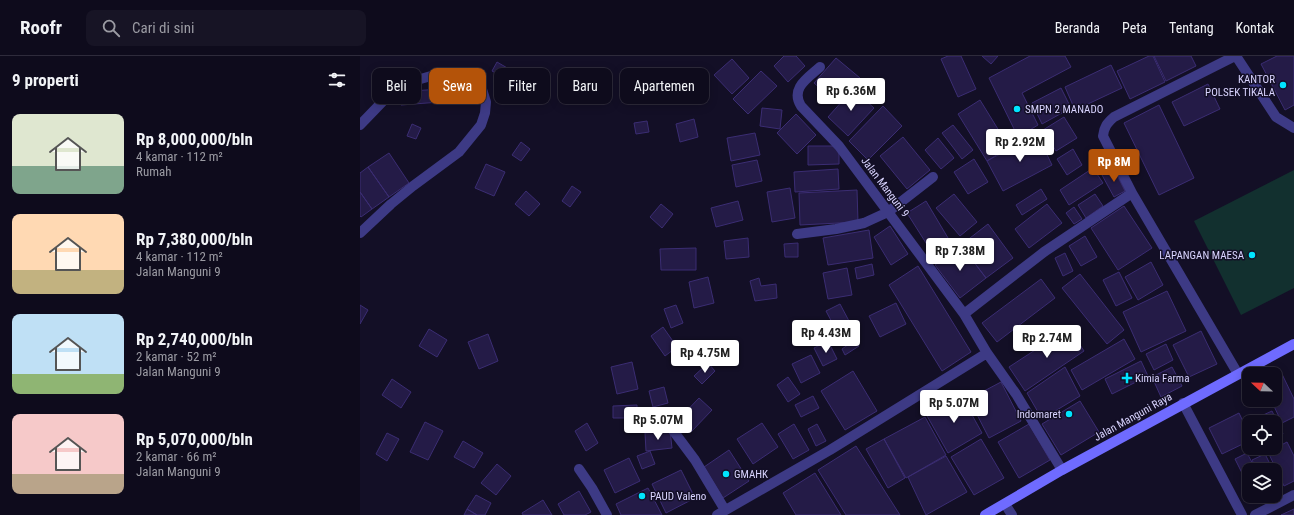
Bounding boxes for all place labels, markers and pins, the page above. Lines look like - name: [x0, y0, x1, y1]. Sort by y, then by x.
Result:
- place label: KANTOR POLSEK TIKALA: [1205, 73, 1276, 99]
- pin: Rp 6.36M: [810, 78, 892, 112]
- marker: KANTOR POLSEK TIKALA: [1278, 80, 1288, 90]
- place label: SMPN 2 MANADO: [1025, 103, 1103, 116]
- marker: SMPN 2 MANADO: [1012, 104, 1022, 114]
- pin: Rp 2.92M: [979, 129, 1061, 163]
- pin: Rp 8M: [1086, 149, 1142, 183]
- pin: Rp 7.38M: [919, 238, 1001, 272]
- place label: LAPANGAN MAESA: [1159, 249, 1245, 262]
- marker: LAPANGAN MAESA: [1247, 250, 1257, 260]
- pin: Rp 4.43M: [785, 320, 867, 354]
- pin: Rp 2.74M: [1006, 325, 1088, 359]
- pin: Rp 4.75M: [664, 340, 746, 374]
- place label: Kimia Farma: [1135, 372, 1189, 385]
- marker: Kimia Farma: [1122, 373, 1132, 383]
- pin: Rp 5.07M: [913, 390, 995, 424]
- pin: Rp 5.07M: [617, 407, 699, 441]
- place label: Indomaret: [1017, 408, 1061, 421]
- marker: Indomaret: [1064, 409, 1074, 419]
- place label: GMAHK: [734, 468, 768, 481]
- marker: GMAHK: [721, 469, 731, 479]
- place label: PAUD Valeno: [650, 490, 707, 503]
- marker: PAUD Valeno: [637, 491, 647, 501]

